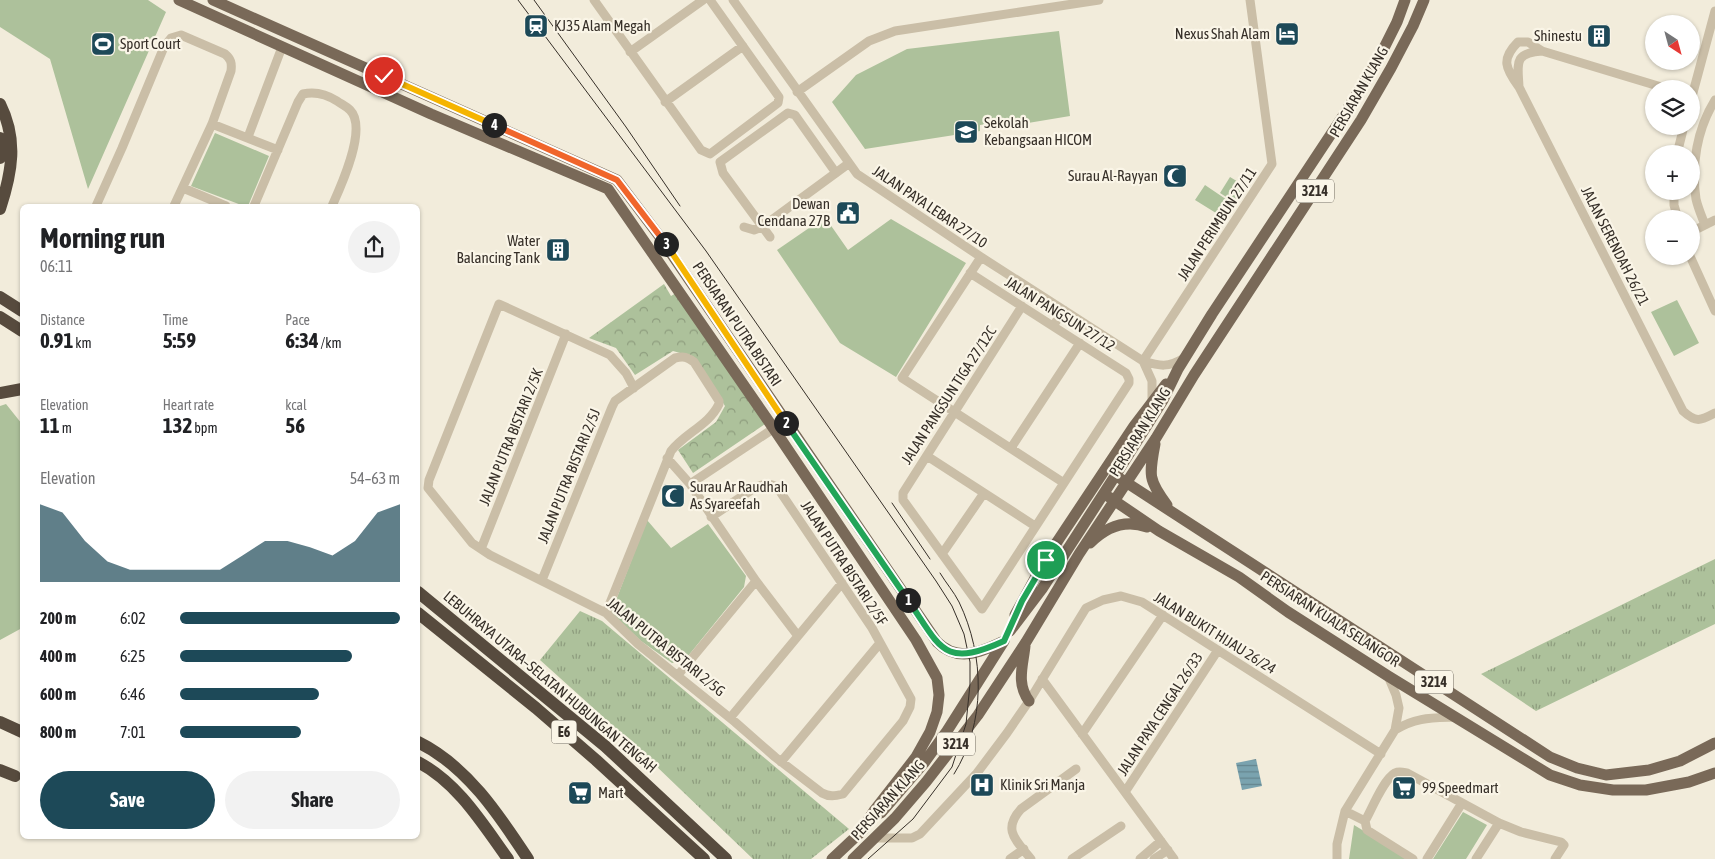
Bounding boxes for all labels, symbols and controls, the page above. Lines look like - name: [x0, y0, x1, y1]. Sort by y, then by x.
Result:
- station icon: KJ35 Alam Megah: [523, 13, 549, 39]
- north arrow: [1645, 15, 1700, 70]
- map controls: [1645, 15, 1700, 265]
- place label: KJ35 Alam Megah: [554, 17, 651, 34]
- hotel icon: Nexus Shah Alam: [1274, 21, 1300, 47]
- building icon: Shinestu: [1586, 23, 1612, 49]
- place label: Nexus Shah Alam: [1175, 25, 1270, 42]
- place label: Shinestu: [1534, 27, 1582, 44]
- sports icon: Sport Court: [90, 31, 116, 57]
- place label: Sport Court: [120, 35, 181, 52]
- street label: PERSIARAN KLANG: [1326, 43, 1391, 140]
- pin: [363, 55, 405, 97]
- icon: check: [370, 62, 398, 90]
- button: layers: [1645, 80, 1700, 135]
- pin: 4: [482, 112, 506, 138]
- place label: Sekolah Kebangsaan HICOM: [984, 114, 1092, 148]
- text: 4: [491, 117, 498, 133]
- school or university icon: Sekolah Kebangsaan HICOM: [953, 119, 979, 145]
- button: +: [1645, 145, 1700, 200]
- street label: JALAN PAYA LEBAR 27/10: [870, 162, 991, 251]
- mosque icon: Surau Al-Rayyan: [1162, 163, 1188, 189]
- street label: JALAN PERIMBUN 27/11: [1174, 164, 1260, 283]
- place label: Surau Al-Rayyan: [1068, 167, 1158, 184]
- road number: 3214: [1296, 180, 1334, 202]
- street label: JALAN SERENDAH 26/21: [1578, 183, 1653, 308]
- place label: Dewan Cendana 27B: [758, 195, 830, 229]
- public building icon: Dewan Cendana 27B: [835, 200, 861, 226]
- button: −: [1645, 210, 1700, 265]
- button: share: [348, 221, 400, 273]
- text: Morning run: [40, 222, 165, 254]
- place label: Water Balancing Tank: [457, 232, 541, 266]
- pin: 3: [654, 232, 678, 256]
- text: 3: [663, 236, 670, 252]
- building icon: Water Balancing Tank: [545, 237, 571, 263]
- text: 06:11: [40, 257, 73, 275]
- street label: PERSIARAN PUTRA BISTARI: [690, 258, 785, 389]
- street label: JALAN PANGSUN 27/12: [1002, 273, 1118, 354]
- text: Distance: [40, 312, 85, 328]
- text: Time: [163, 312, 188, 328]
- text: Pace: [285, 312, 310, 328]
- street label: JALAN PANGSUN TIGA 27/12C: [898, 322, 1000, 467]
- text: 0.91: [40, 328, 73, 352]
- text: 5:59: [163, 328, 196, 352]
- text: 6:34: [285, 328, 319, 352]
- text: km: [73, 335, 92, 351]
- text: /km: [319, 335, 342, 351]
- street label: JALAN PUTRA BISTARI 2/5K: [475, 365, 546, 508]
- street label: PERSIARAN KLANG: [1105, 384, 1174, 479]
- text: Elevation: [40, 397, 89, 413]
- text: Heart rate: [163, 397, 214, 413]
- text: kcal: [285, 397, 307, 413]
- street label: JALAN PUTRA BISTARI 2/5J: [534, 406, 603, 546]
- pin: 2: [774, 410, 798, 436]
- text: 11: [40, 413, 60, 437]
- text: 132: [163, 413, 192, 437]
- text: 56: [285, 413, 305, 437]
- text: 2: [783, 415, 790, 431]
- text: m: [60, 420, 72, 436]
- text: bpm: [192, 420, 218, 436]
- text: Elevation: [40, 469, 95, 487]
- text: 54–63 m: [350, 469, 400, 487]
- place label: Surau Ar Raudhah As Syareefah: [690, 478, 788, 512]
- mosque icon: Surau Ar Raudhah As Syareefah: [660, 483, 686, 509]
- street label: JALAN PUTRA BISTARI 2/5F: [798, 497, 891, 628]
- pin: [1025, 539, 1067, 581]
- icon: arrive: [1032, 546, 1060, 574]
- street label: PERSIARAN KUALA SELANGOR: [1258, 567, 1403, 670]
- street label: LEBUHRAYA UTARA–SELATAN HUBUNGAN TENGAH: [440, 587, 660, 776]
- pin: 1: [896, 588, 920, 612]
- street label: JALAN BUKIT HIJAU 26/24: [1151, 588, 1279, 677]
- text: 1: [905, 592, 912, 608]
- street label: JALAN PUTRA BISTARI 2/5G: [604, 594, 729, 699]
- text: 200 m: [40, 609, 76, 627]
- text: 6:02: [120, 609, 146, 627]
- text: 400 m: [40, 647, 76, 665]
- text: 6:25: [120, 647, 145, 665]
- street label: JALAN PAYA CENGAL 26/33: [1113, 649, 1206, 778]
- road number: 3214: [1415, 670, 1453, 694]
- text: 600 m: [40, 685, 76, 703]
- text: 6:46: [120, 685, 145, 703]
- road number: E6: [552, 720, 576, 744]
- text: 800 m: [40, 723, 76, 741]
- text: 7:01: [120, 723, 146, 741]
- road number: 3214: [937, 732, 975, 756]
- street label: PERSIARAN KLANG: [847, 756, 928, 843]
- button: Save: [40, 771, 215, 829]
- button: Share: [225, 771, 400, 829]
- hospital icon: Klinik Sri Manja: [969, 772, 995, 798]
- supermarket icon: 99 Speedmart: [1391, 775, 1417, 801]
- place label: Klinik Sri Manja: [1000, 776, 1085, 793]
- place label: 99 Speedmart: [1422, 779, 1499, 796]
- supermarket icon: Mart: [567, 780, 593, 806]
- place label: Mart: [598, 784, 624, 801]

